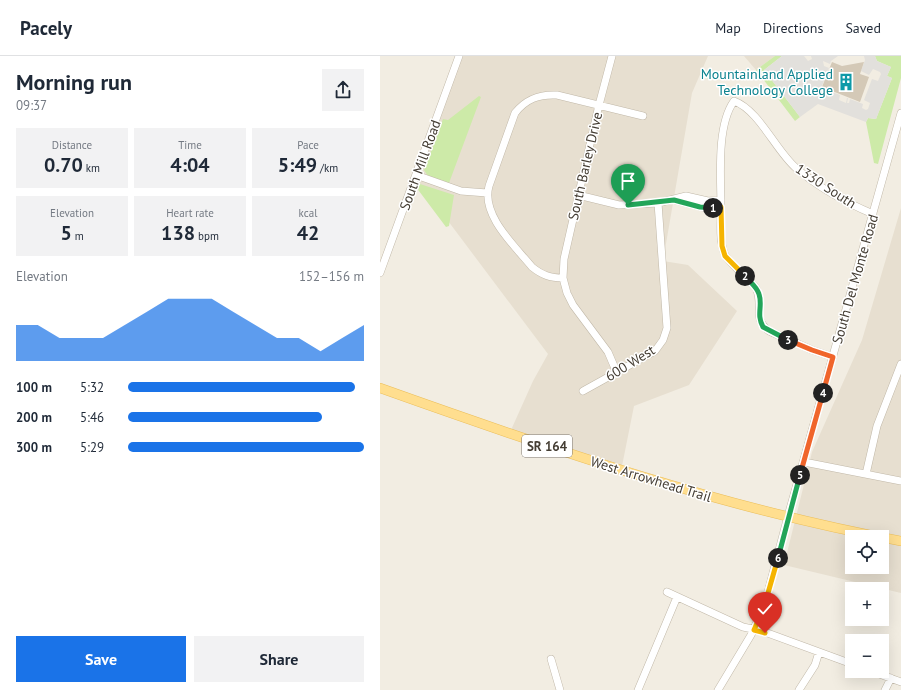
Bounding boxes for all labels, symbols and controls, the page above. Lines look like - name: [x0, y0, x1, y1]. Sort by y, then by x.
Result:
- text: Pacely: [20, 16, 72, 40]
- text: Map: [715, 19, 741, 37]
- text: Directions: [763, 19, 823, 37]
- text: Saved: [845, 19, 881, 37]
- place label: Mountainland Applied Technology College: [701, 65, 833, 99]
- text: Morning run: [16, 68, 132, 96]
- button: share: [322, 69, 364, 111]
- building icon: Mountainland Applied Technology College: [836, 72, 856, 92]
- text: 09:37: [16, 97, 47, 114]
- street label: South Barley Drive: [564, 110, 606, 222]
- street label: South Mill Road: [395, 117, 445, 213]
- text: Distance: [52, 138, 92, 152]
- text: Time: [178, 138, 202, 152]
- text: Pace: [297, 138, 319, 152]
- text: 0.70: [44, 152, 83, 178]
- text: 4:04: [170, 152, 210, 178]
- text: 5:49: [278, 152, 317, 178]
- street label: 1330 South: [792, 160, 860, 212]
- text: km: [83, 161, 100, 175]
- text: /km: [317, 161, 338, 175]
- pin: [611, 164, 645, 205]
- icon: arrive: [617, 170, 639, 192]
- pin: 1: [703, 198, 723, 218]
- text: 1: [710, 201, 716, 215]
- text: Elevation: [50, 206, 94, 220]
- text: Heart rate: [166, 206, 214, 220]
- text: kcal: [299, 206, 317, 220]
- street label: South Del Monte Road: [828, 212, 882, 346]
- text: 5: [60, 220, 72, 246]
- text: 138: [161, 220, 195, 246]
- text: 42: [297, 220, 319, 246]
- text: m: [72, 229, 84, 243]
- text: bpm: [195, 229, 219, 243]
- pin: 2: [735, 266, 755, 286]
- text: Elevation: [16, 268, 68, 285]
- text: 152–156 m: [299, 268, 364, 285]
- text: 2: [742, 269, 748, 283]
- pin: 3: [778, 330, 798, 350]
- text: 3: [785, 333, 791, 347]
- street label: 600 West: [602, 341, 658, 385]
- text: 100 m: [16, 379, 52, 396]
- text: 5:32: [80, 379, 104, 396]
- pin: 4: [813, 383, 833, 403]
- text: 4: [820, 386, 826, 400]
- text: 200 m: [16, 409, 52, 426]
- text: 5:46: [80, 409, 104, 426]
- road number: SR 164: [522, 435, 572, 457]
- text: 300 m: [16, 439, 52, 456]
- text: 5:29: [80, 439, 104, 456]
- street label: West Arrowhead Trail: [588, 452, 714, 506]
- pin: 5: [790, 465, 810, 485]
- text: 5: [797, 468, 803, 482]
- map controls: [845, 530, 889, 678]
- button: locate: [845, 530, 889, 574]
- pin: 6: [768, 548, 788, 568]
- text: 6: [775, 551, 781, 565]
- button: +: [845, 582, 889, 626]
- pin: [748, 592, 782, 633]
- icon: check: [754, 598, 776, 620]
- button: −: [845, 634, 889, 678]
- button: Save: [16, 636, 186, 682]
- button: Share: [194, 636, 364, 682]

